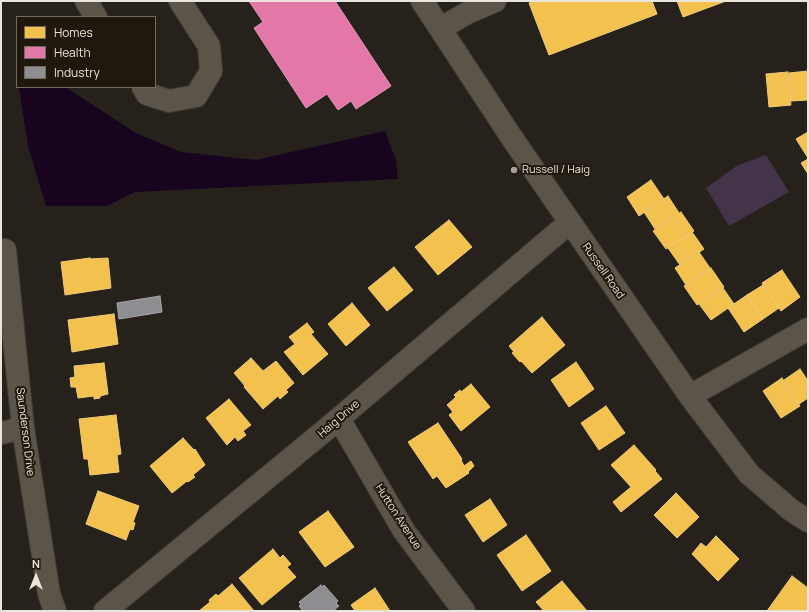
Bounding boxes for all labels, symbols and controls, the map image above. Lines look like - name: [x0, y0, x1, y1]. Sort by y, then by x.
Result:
- legend: [16, 16, 156, 88]
- text: Homes: [54, 24, 93, 41]
- text: Health: [54, 44, 91, 61]
- text: Industry: [54, 64, 100, 81]
- place label: Russell / Haig: [522, 163, 590, 177]
- marker: Russell / Haig: [509, 165, 519, 175]
- street label: Russell Road: [579, 241, 627, 301]
- street label: Saunderson Drive: [13, 387, 37, 477]
- street label: Haig Drive: [316, 397, 362, 441]
- street label: Hutton Avenue: [372, 482, 424, 552]
- north arrow: [16, 556, 56, 596]
- text: N: [32, 556, 40, 571]

